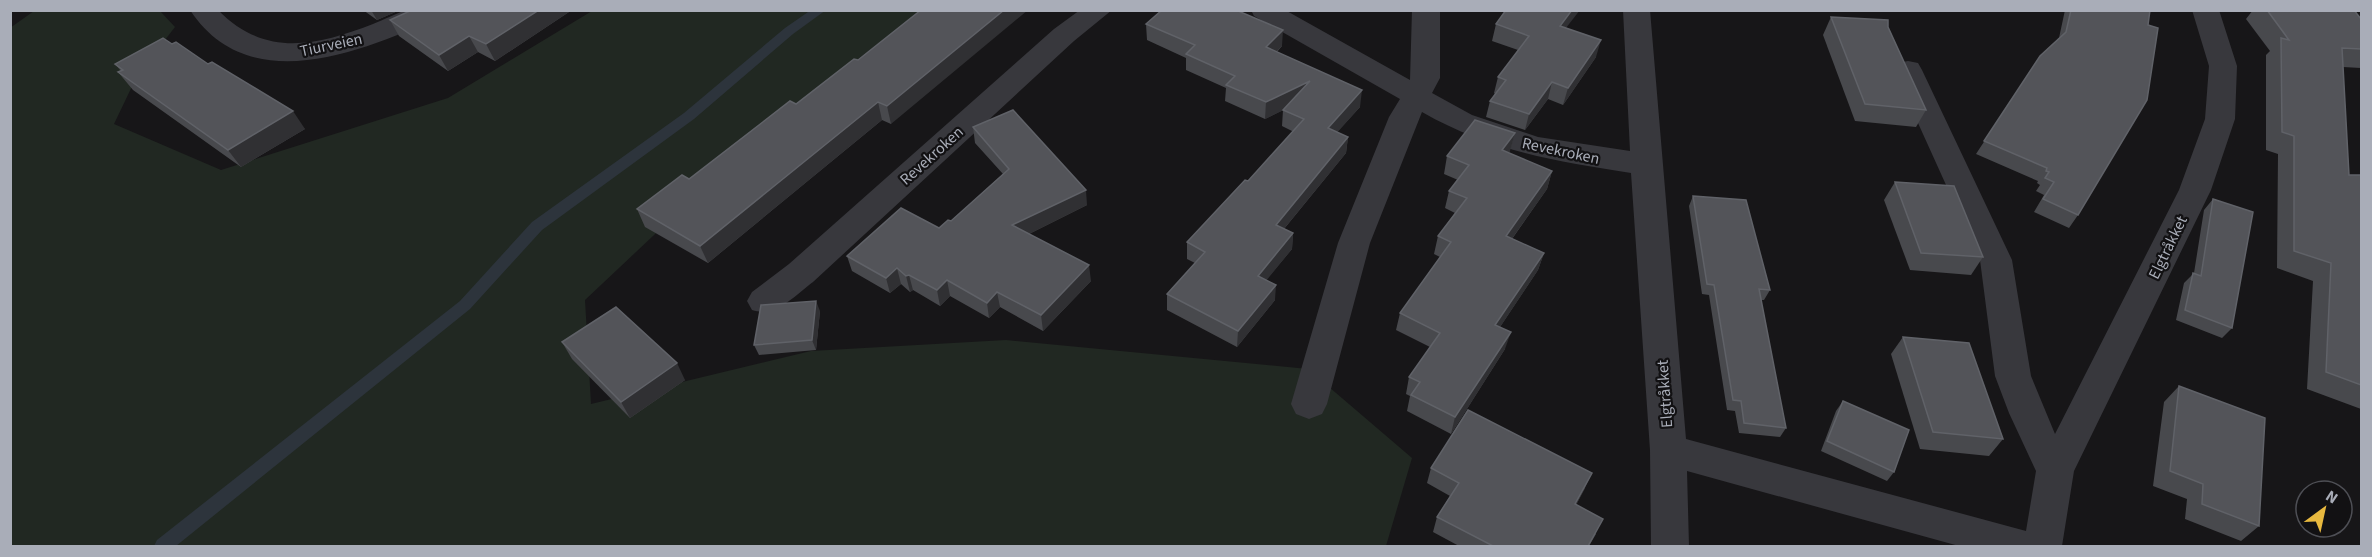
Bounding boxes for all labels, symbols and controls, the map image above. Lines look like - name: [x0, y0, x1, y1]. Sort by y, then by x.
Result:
- street label: Tiurveien: [298, 28, 364, 62]
- street label: Revekroken: [895, 121, 968, 190]
- street label: Revekroken: [1520, 132, 1602, 170]
- street label: Elgtråkket: [2143, 212, 2193, 283]
- street label: Elgtråkket: [1652, 359, 1678, 429]
- north arrow: [2294, 479, 2354, 539]
- text: N: [2321, 485, 2342, 509]

